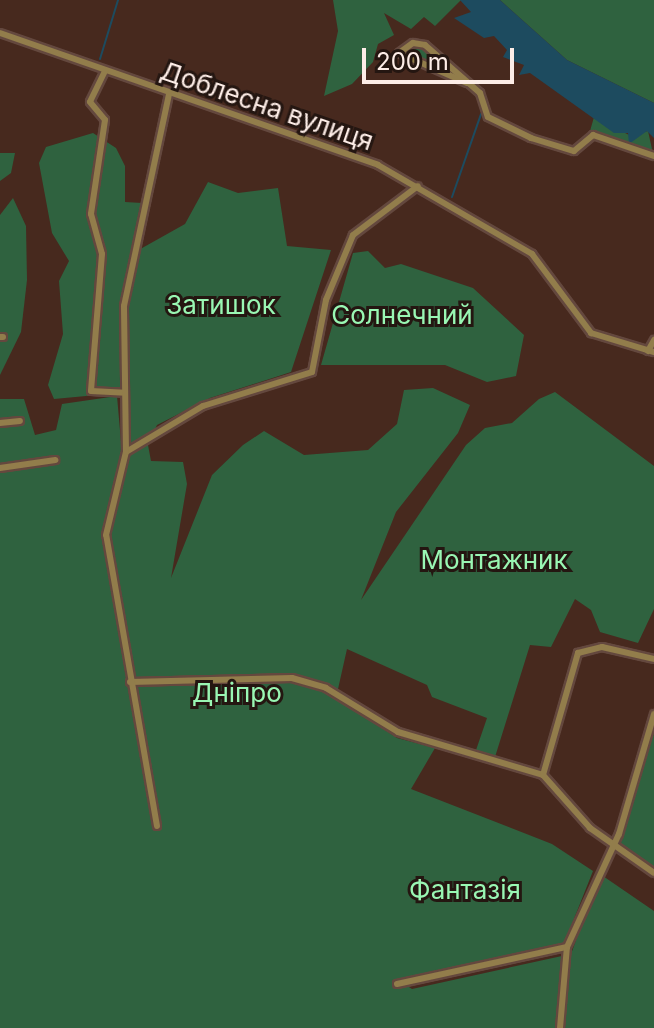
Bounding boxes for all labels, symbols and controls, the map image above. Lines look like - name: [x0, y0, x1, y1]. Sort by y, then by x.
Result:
- scale bar: [366, 32, 518, 82]
- text: 200 m: [376, 47, 449, 76]
- street label: Доблесна вулиця: [157, 55, 377, 157]
- park label: Затишок: [166, 289, 276, 321]
- park label: Солнечний: [331, 299, 473, 331]
- park label: Монтажник: [420, 544, 568, 576]
- park label: Дніпро: [192, 677, 282, 709]
- park label: Фантазія: [409, 874, 521, 906]

